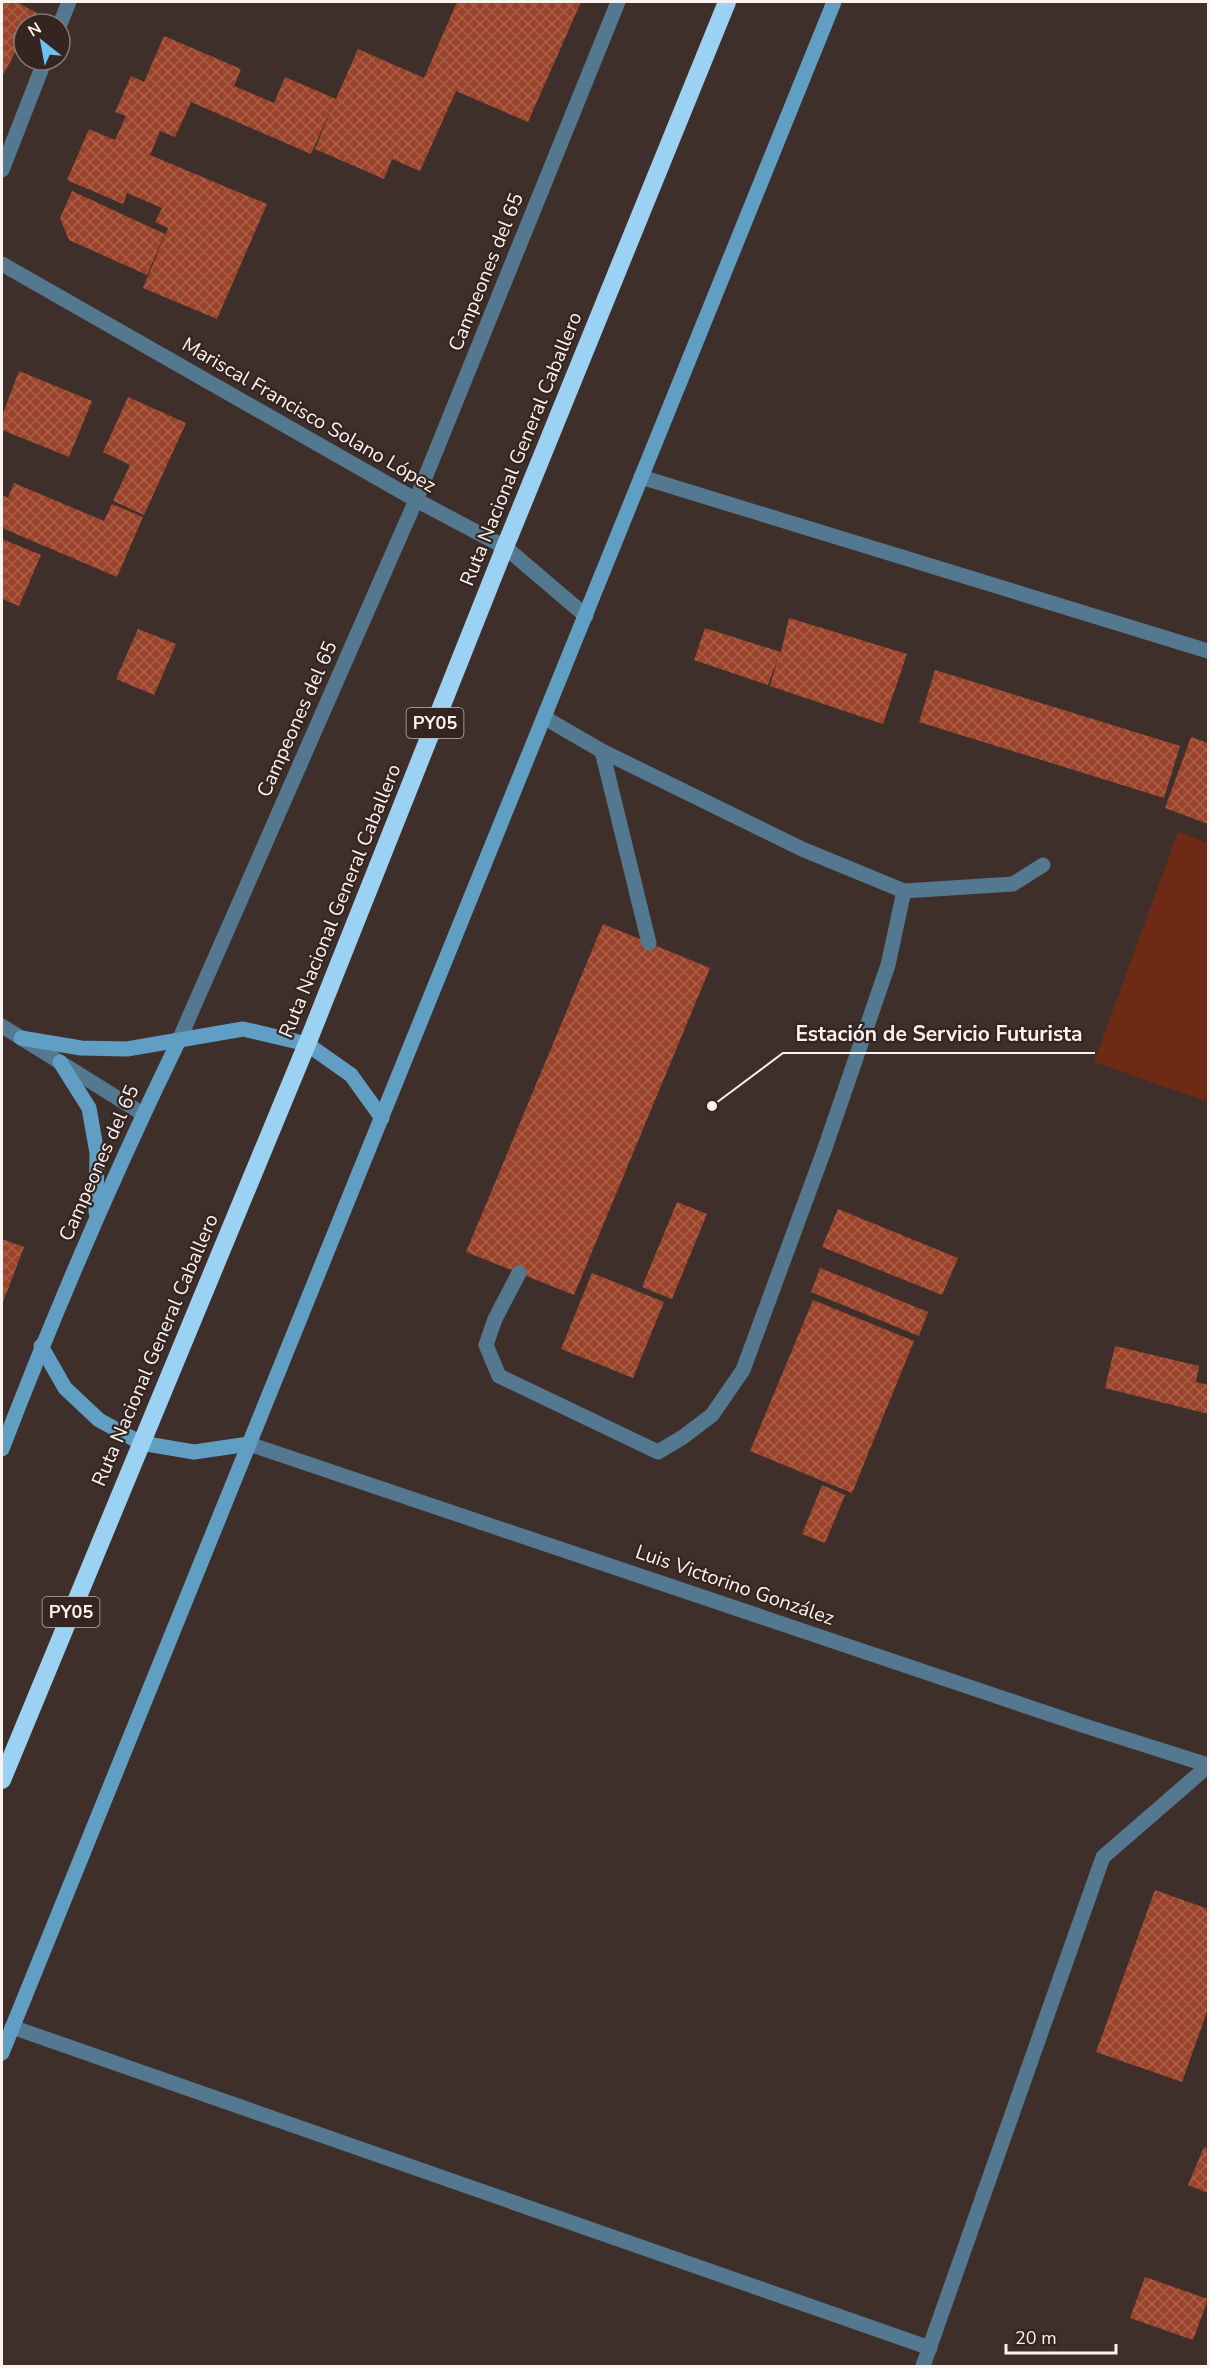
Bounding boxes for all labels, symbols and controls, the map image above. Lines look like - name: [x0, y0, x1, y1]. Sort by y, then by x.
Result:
- north arrow: [12, 12, 72, 72]
- text: N: [24, 17, 46, 43]
- street label: Campeones del 65: [442, 189, 530, 355]
- street label: Ruta Nacional General Caballero: [454, 308, 588, 590]
- street label: Mariscal Francisco Solano López: [177, 331, 441, 499]
- street label: Campeones del 65: [250, 637, 344, 801]
- road number: PY05: [406, 708, 464, 738]
- street label: Ruta Nacional General Caballero: [273, 760, 407, 1042]
- callout: Estación de Servicio Futurista: [783, 1014, 1095, 1053]
- text: Estación de Servicio Futurista: [795, 1020, 1083, 1048]
- street label: Campeones del 65: [52, 1081, 146, 1245]
- street label: Ruta Nacional General Caballero: [85, 1210, 225, 1490]
- street label: Luis Victorino González: [632, 1538, 838, 1632]
- road number: PY05: [42, 1597, 100, 1627]
- scale bar: [1006, 2317, 1116, 2355]
- text: 20 m: [1015, 2326, 1057, 2350]

